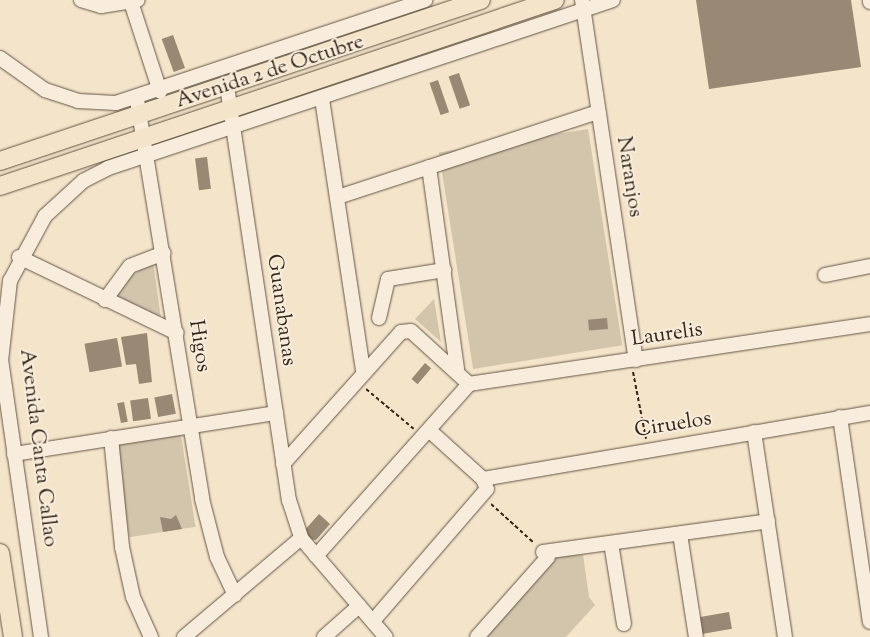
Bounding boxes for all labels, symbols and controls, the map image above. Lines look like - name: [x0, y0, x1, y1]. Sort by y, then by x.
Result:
- street label: Avenida 2 de Octubre: [173, 30, 367, 114]
- street label: Naranjos: [610, 135, 648, 219]
- street label: Guanabanas: [261, 253, 301, 367]
- street label: Higos: [182, 318, 216, 374]
- street label: Laurelis: [630, 318, 704, 352]
- street label: Avenida Canta Callao: [13, 348, 63, 548]
- street label: Ciruelos: [633, 406, 713, 444]

